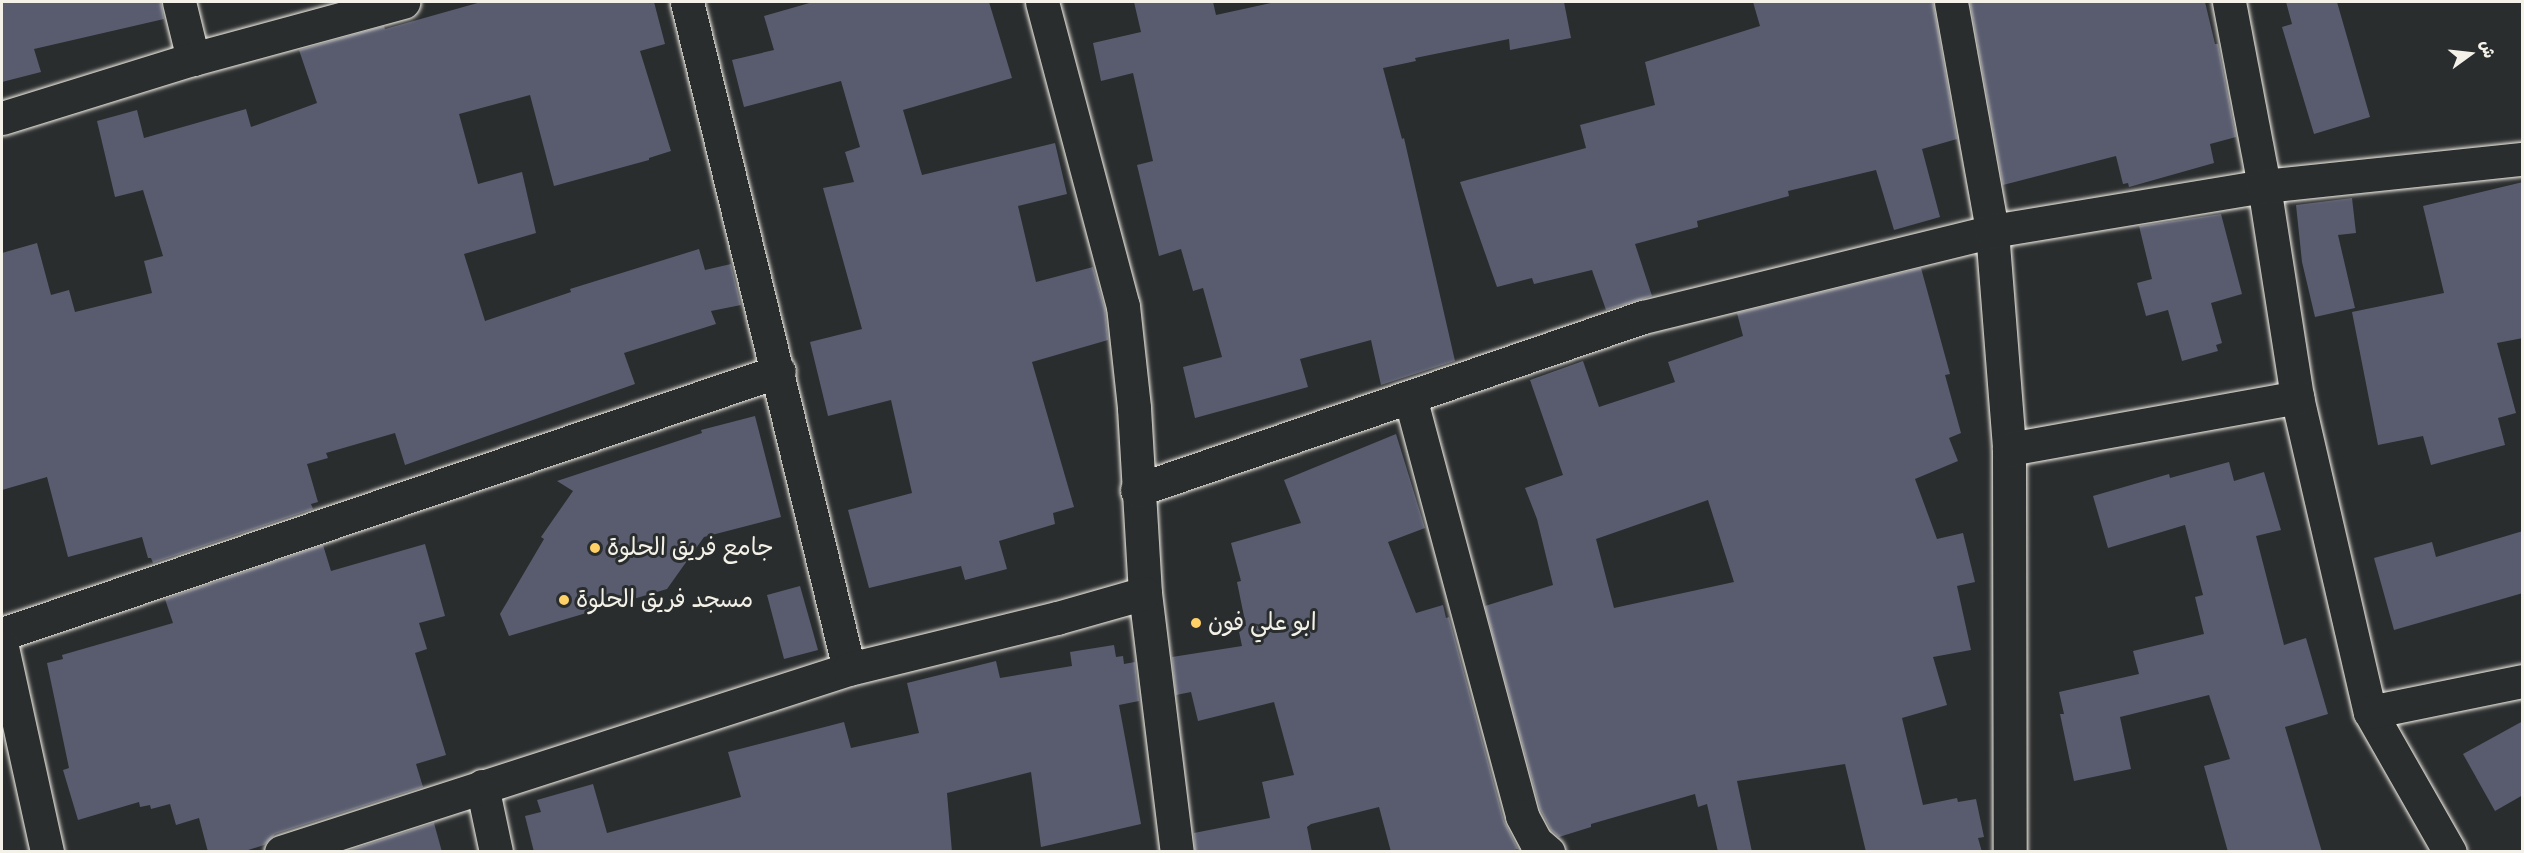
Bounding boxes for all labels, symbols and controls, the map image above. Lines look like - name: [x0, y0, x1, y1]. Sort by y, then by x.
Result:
- north arrow: [2440, 24, 2500, 84]
- text: ش: [2475, 38, 2499, 60]
- place label: جامع فريق الحلوة: [607, 534, 774, 562]
- marker: جامع فريق الحلوة: [588, 541, 602, 555]
- place label: مسجد فريق الحلوة: [576, 586, 753, 614]
- marker: مسجد فريق الحلوة: [557, 593, 571, 607]
- place label: ابو علي فون: [1208, 609, 1317, 637]
- marker: ابو علي فون: [1189, 616, 1203, 630]

